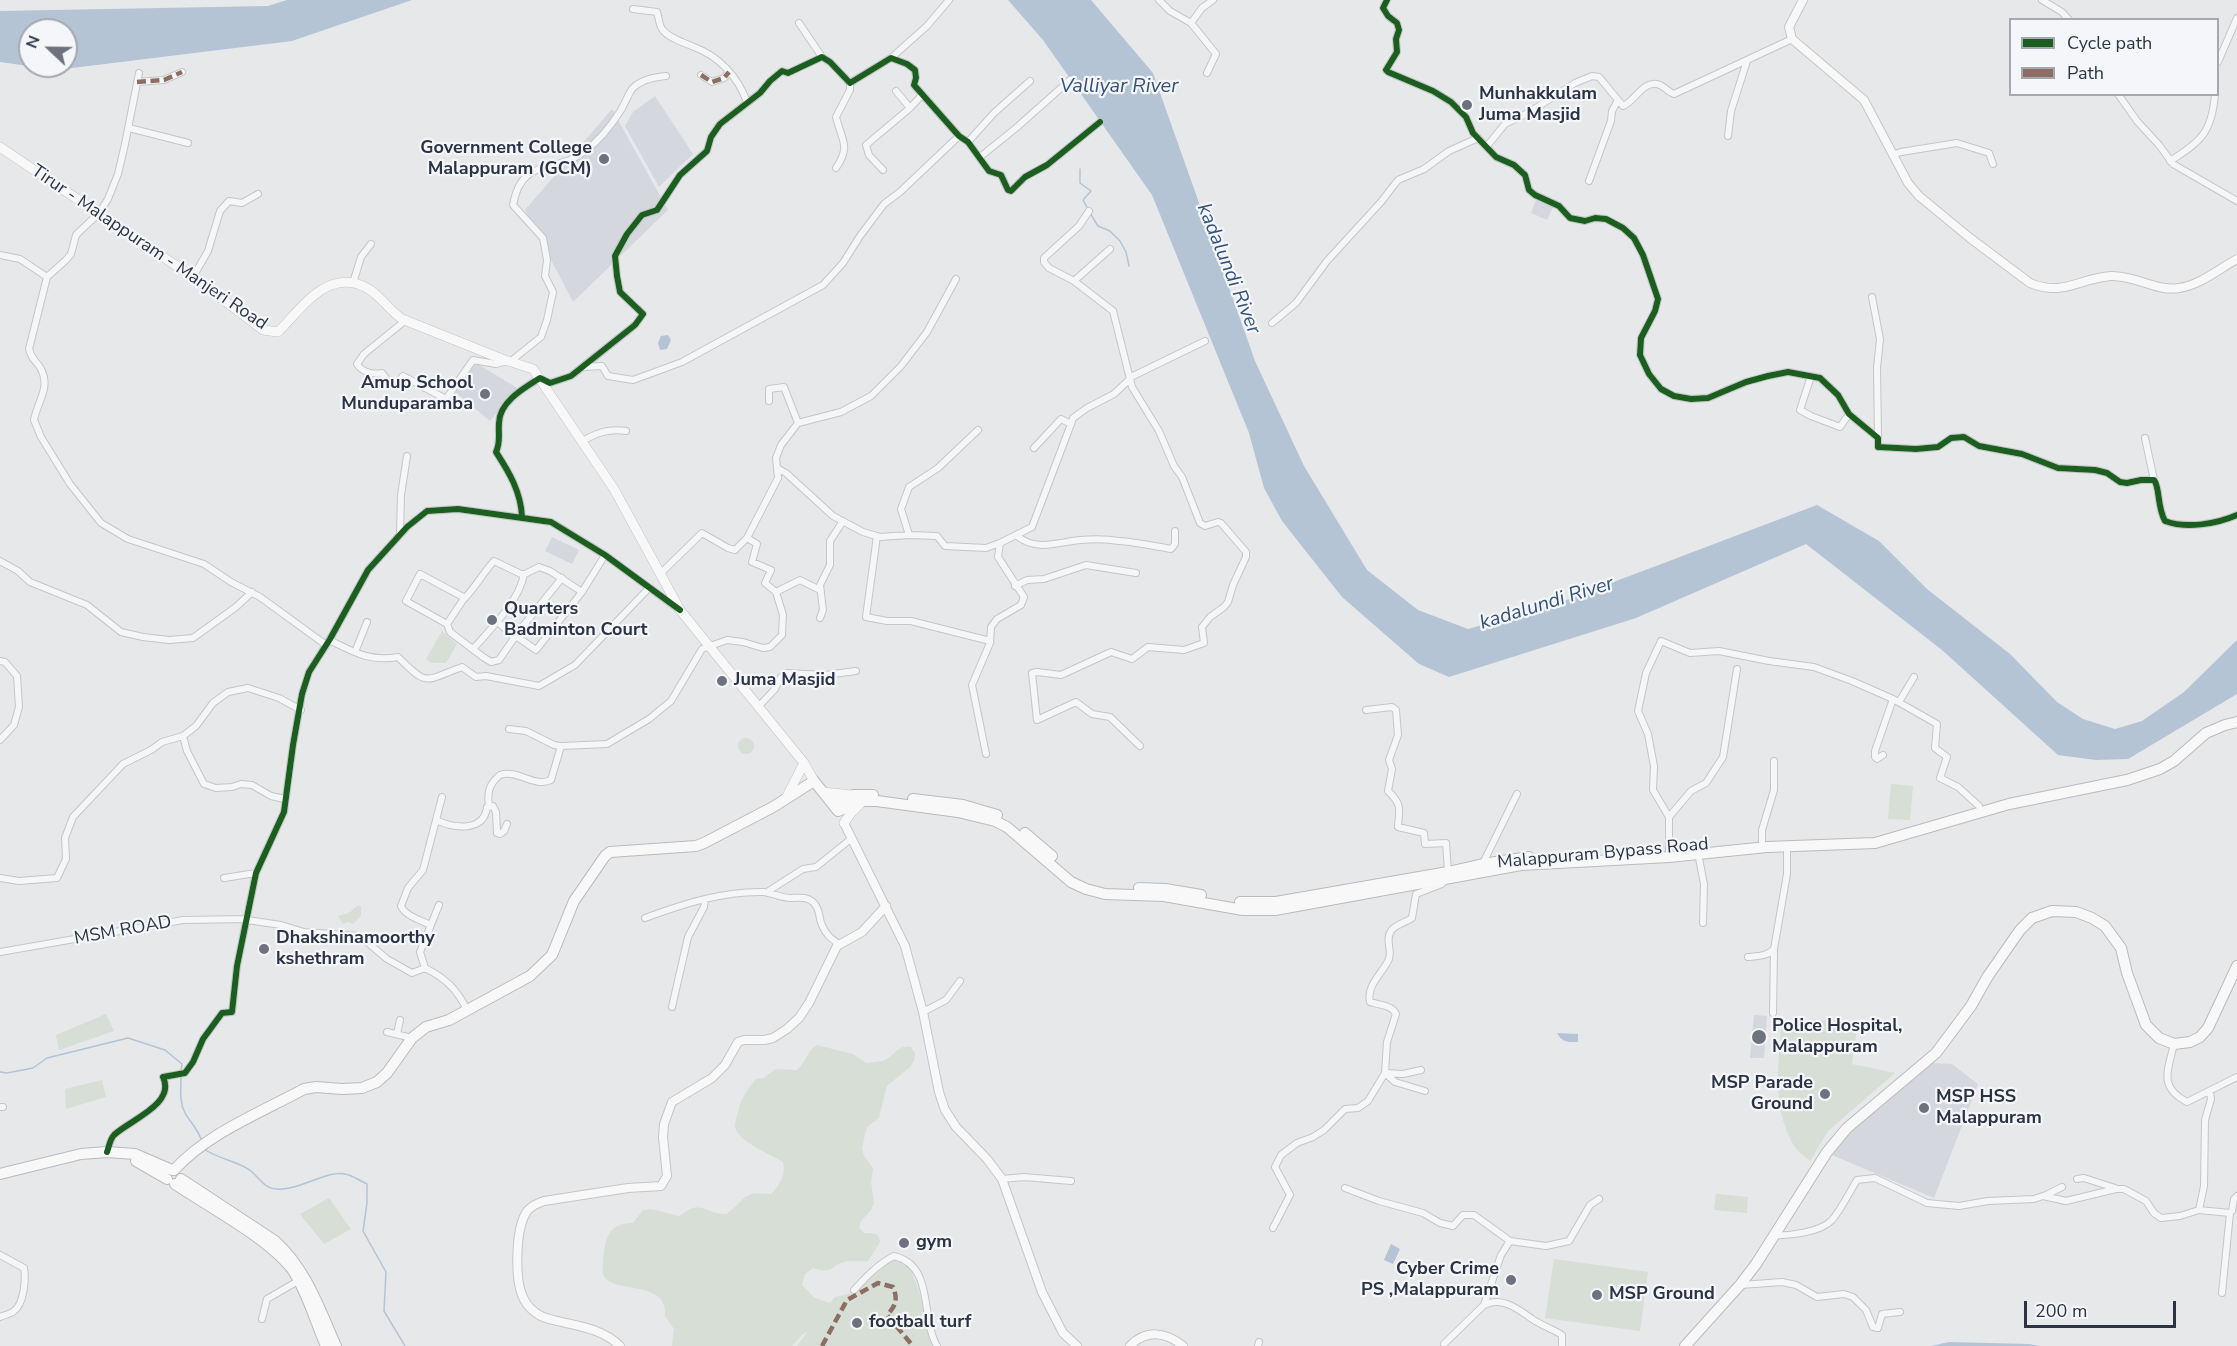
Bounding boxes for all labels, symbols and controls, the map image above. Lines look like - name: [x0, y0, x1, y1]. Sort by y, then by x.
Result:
- north arrow: [18, 18, 78, 78]
- legend: [2009, 18, 2219, 96]
- text: Cycle path: [2067, 31, 2152, 55]
- text: N: [21, 32, 46, 52]
- text: Path: [2067, 61, 2104, 85]
- water label: Valliyar River: [1060, 75, 1178, 99]
- place label: Munhakkulam Juma Masjid: [1479, 84, 1597, 127]
- marker: Munhakkulam Juma Masjid: [1460, 98, 1474, 112]
- place label: Government College Malappuram (GCM): [420, 138, 592, 180]
- marker: Government College Malappuram (GCM): [597, 152, 611, 166]
- street label: Tirur - Malappuram - Manjeri Road: [27, 161, 271, 335]
- water label: kadalundi River: [1191, 200, 1265, 338]
- place label: Amup School Munduparamba: [341, 373, 473, 416]
- marker: Amup School Munduparamba: [478, 387, 492, 401]
- water label: kadalundi River: [1477, 572, 1617, 636]
- place label: Quarters Badminton Court: [504, 599, 647, 642]
- marker: Quarters Badminton Court: [485, 613, 499, 627]
- place label: Juma Masjid: [734, 670, 836, 692]
- marker: Juma Masjid: [715, 674, 729, 688]
- street label: Malappuram Bypass Road: [1496, 834, 1710, 874]
- street label: MSM ROAD: [73, 912, 173, 950]
- place label: Dhakshinamoorthy kshethram: [276, 928, 435, 970]
- marker: Dhakshinamoorthy kshethram: [257, 942, 271, 956]
- place label: Police Hospital, Malappuram: [1772, 1016, 1903, 1058]
- marker: Police Hospital, Malappuram: [1750, 1028, 1768, 1046]
- place label: MSP Parade Ground: [1711, 1073, 1813, 1116]
- marker: MSP Parade Ground: [1818, 1087, 1832, 1101]
- place label: MSP HSS Malappuram: [1936, 1087, 2042, 1130]
- marker: MSP HSS Malappuram: [1917, 1101, 1931, 1115]
- place label: gym: [916, 1232, 952, 1254]
- marker: gym: [897, 1236, 911, 1250]
- place label: Cyber Crime PS ,Malappuram: [1361, 1259, 1499, 1302]
- marker: Cyber Crime PS ,Malappuram: [1504, 1273, 1518, 1287]
- place label: MSP Ground: [1609, 1284, 1715, 1306]
- marker: MSP Ground: [1590, 1288, 1604, 1302]
- scale bar: [2027, 1289, 2178, 1327]
- text: 200 m: [2035, 1299, 2087, 1323]
- place label: football turf: [869, 1312, 971, 1334]
- marker: football turf: [850, 1316, 864, 1330]

